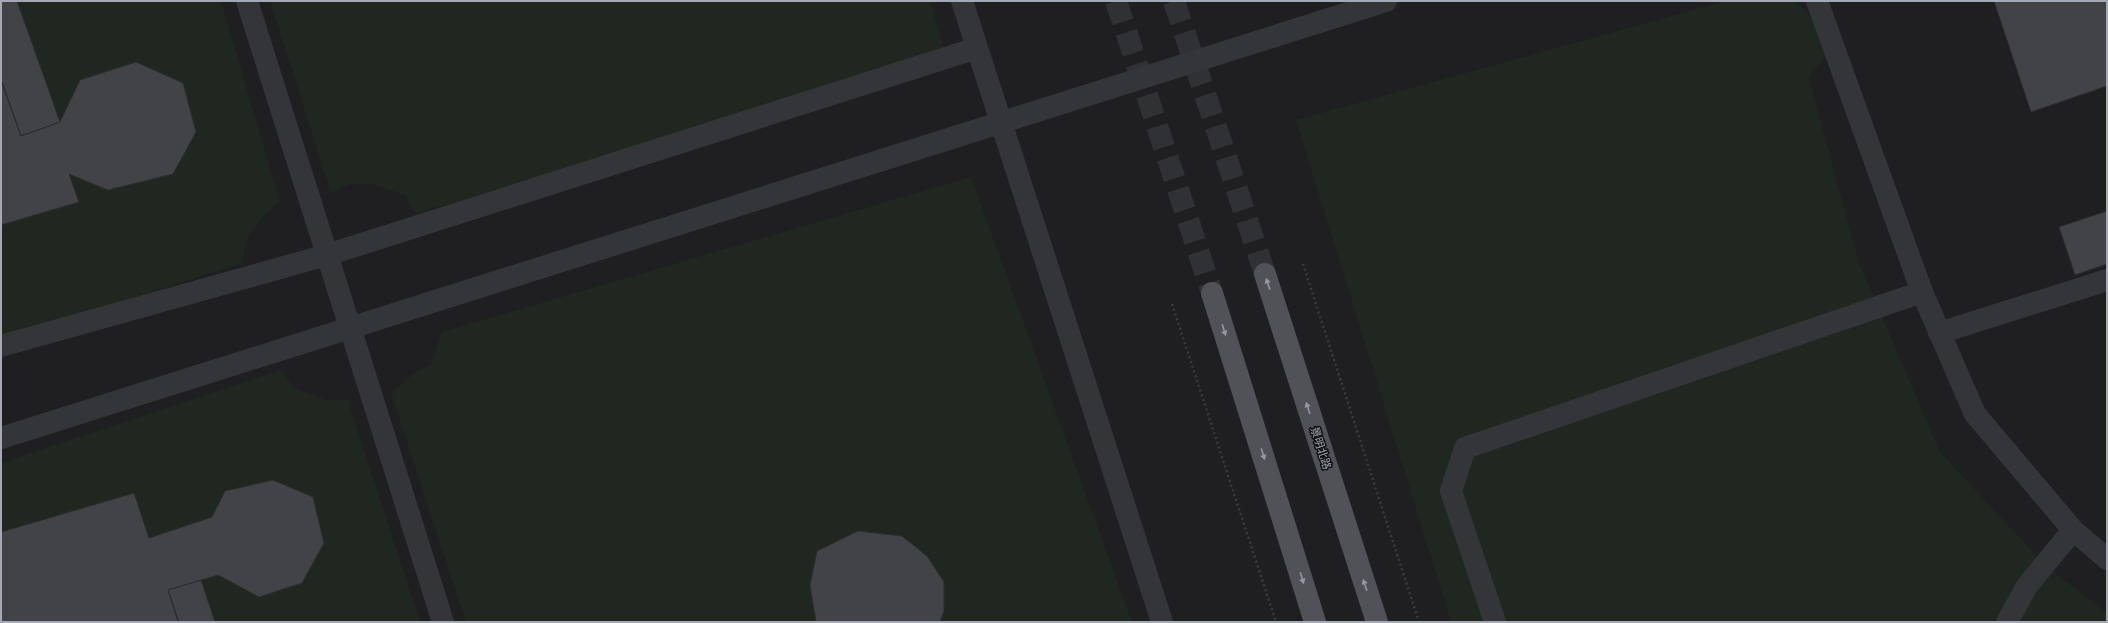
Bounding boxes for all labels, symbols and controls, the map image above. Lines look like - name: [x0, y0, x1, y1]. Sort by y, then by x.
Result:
- one-way arrow: [1265, 278, 1271, 290]
- one-way arrow: [1221, 324, 1227, 336]
- one-way arrow: [1305, 402, 1311, 414]
- street label: 景明北路: [1308, 425, 1334, 471]
- one-way arrow: [1260, 448, 1266, 460]
- one-way arrow: [1299, 572, 1305, 584]
- one-way arrow: [1362, 579, 1368, 591]

